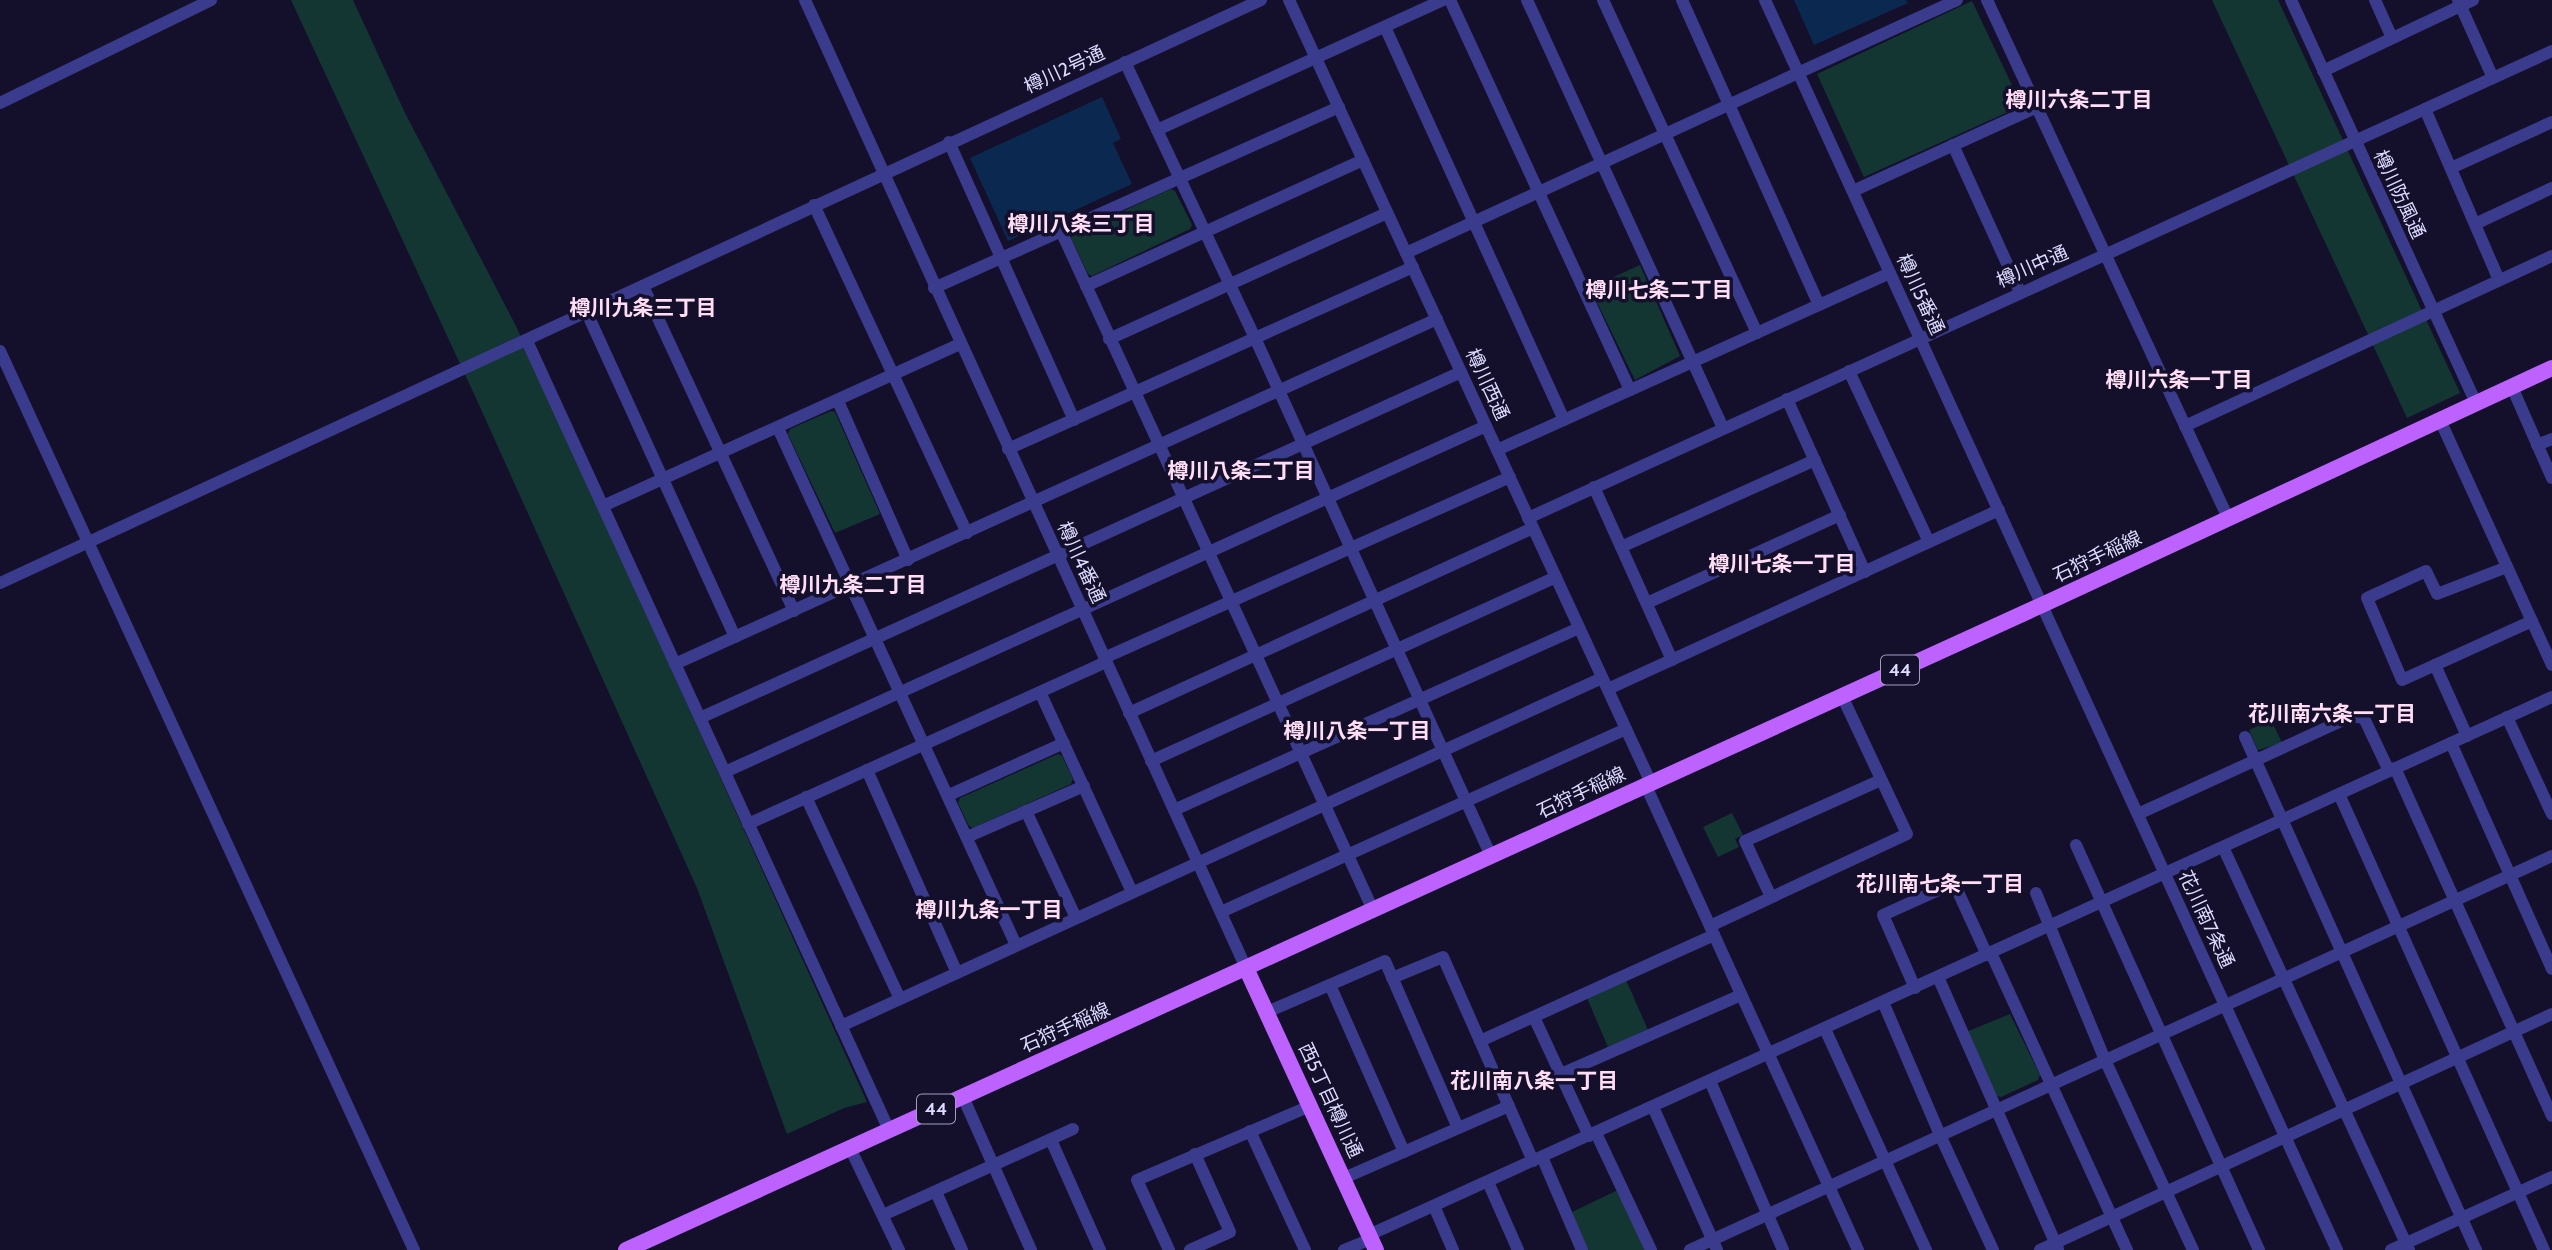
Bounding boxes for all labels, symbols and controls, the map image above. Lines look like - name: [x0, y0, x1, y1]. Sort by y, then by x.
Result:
- street label: 樽川2号通: [1020, 41, 1108, 98]
- district label: 樽川六条二丁目: [2006, 87, 2153, 112]
- street label: 樽川防風通: [2369, 146, 2430, 242]
- district label: 樽川八条三丁目: [1008, 211, 1155, 236]
- street label: 樽川中通: [1993, 240, 2072, 292]
- street label: 樽川5番通: [1892, 250, 1949, 338]
- district label: 樽川七条二丁目: [1586, 277, 1733, 302]
- district label: 樽川九条三丁目: [570, 295, 717, 320]
- street label: 樽川西通: [1461, 345, 1514, 424]
- district label: 樽川六条一丁目: [2106, 367, 2253, 392]
- district label: 樽川八条二丁目: [1168, 458, 1315, 483]
- street label: 樽川4番通: [1053, 518, 1110, 606]
- street label: 石狩手稲線: [2049, 526, 2145, 587]
- district label: 樽川七条一丁目: [1709, 551, 1856, 576]
- district label: 樽川九条二丁目: [780, 572, 927, 597]
- road number: 44: [1881, 656, 1919, 684]
- district label: 花川南六条一丁目: [2248, 701, 2416, 726]
- district label: 樽川八条一丁目: [1284, 718, 1431, 743]
- street label: 石狩手稲線: [1533, 762, 1629, 823]
- street label: 花川南7条通: [2174, 867, 2239, 971]
- district label: 花川南七条一丁目: [1856, 871, 2024, 896]
- district label: 樽川九条一丁目: [916, 897, 1063, 922]
- street label: 石狩手稲線: [1017, 998, 1113, 1057]
- street label: 西5丁目樽川通: [1294, 1039, 1367, 1161]
- district label: 花川南八条一丁目: [1450, 1068, 1618, 1093]
- road number: 44: [917, 1094, 955, 1124]

